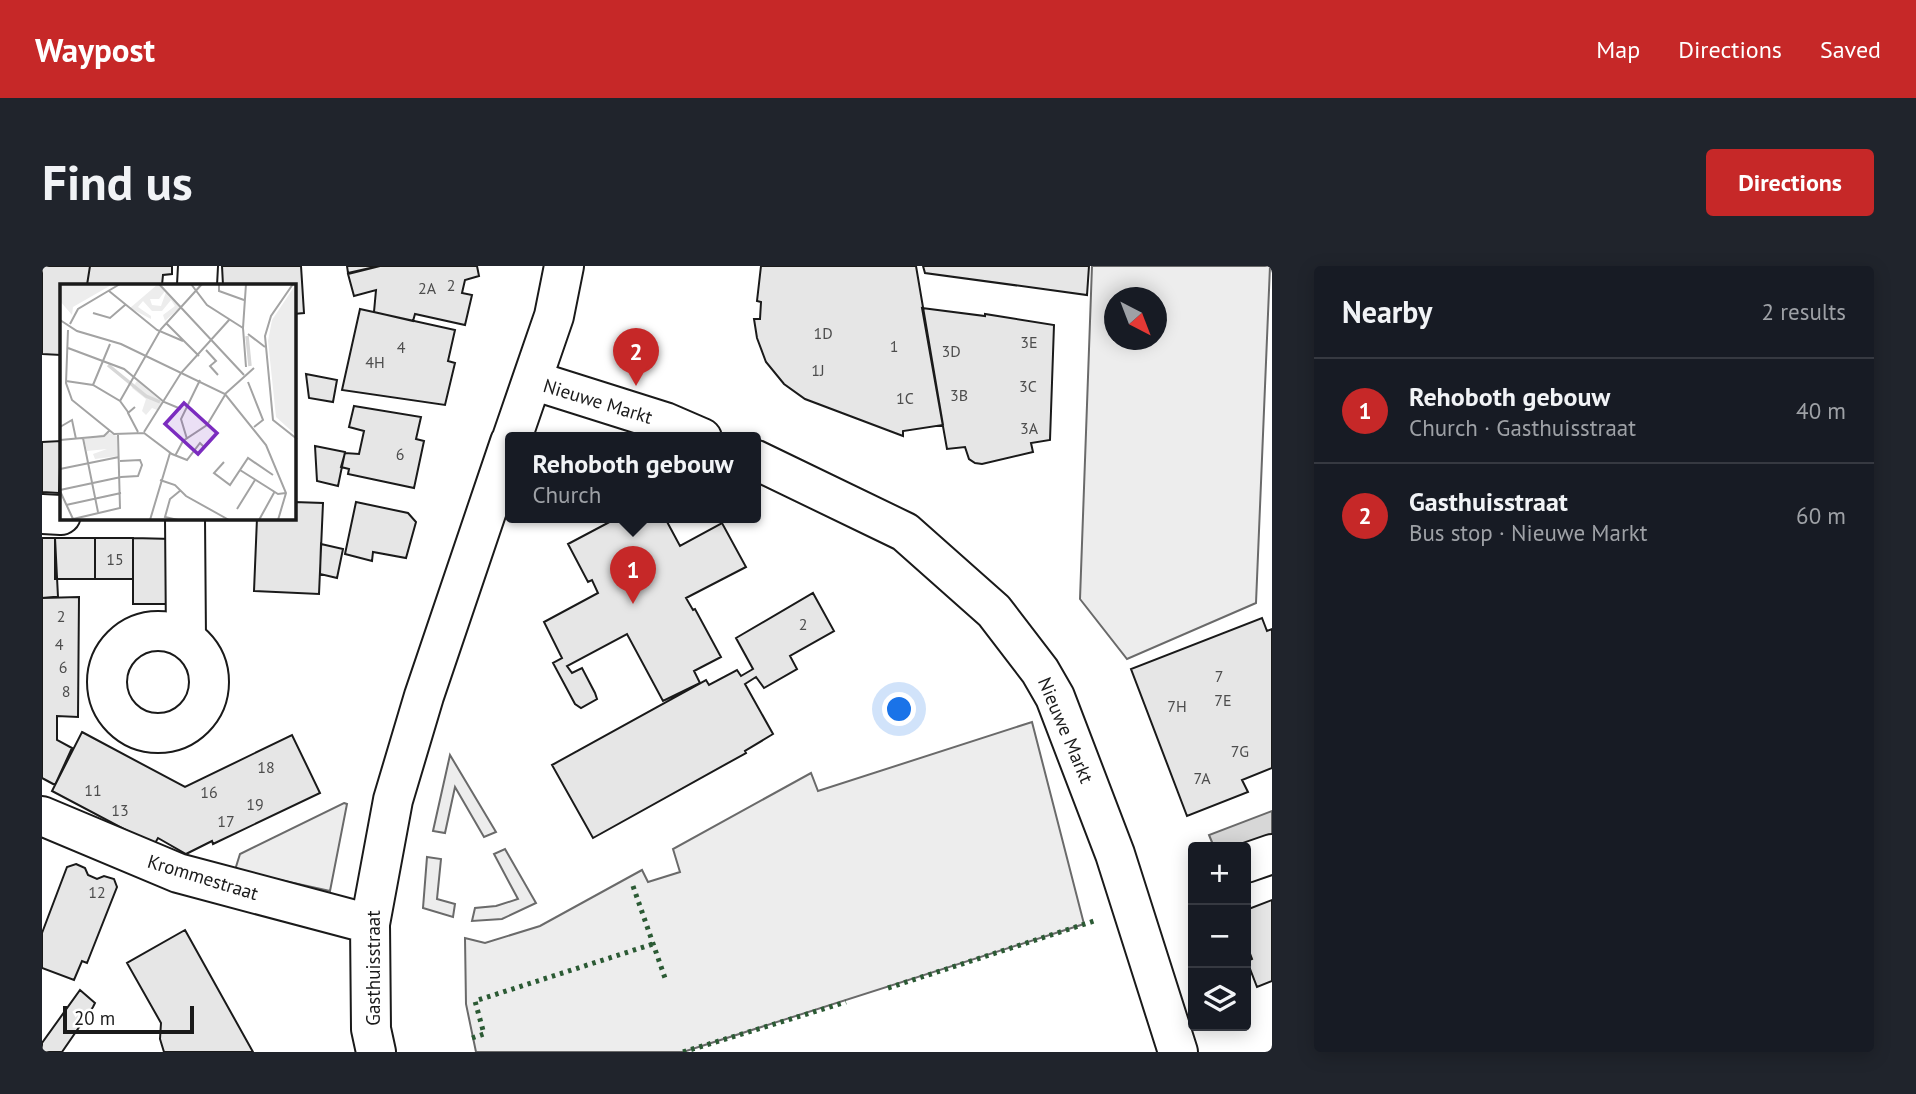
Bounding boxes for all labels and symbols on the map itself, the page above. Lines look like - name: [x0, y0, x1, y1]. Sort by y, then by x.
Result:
- house number: 2: [447, 275, 455, 295]
- house number: 2A: [418, 278, 437, 298]
- inset map: [60, 284, 296, 520]
- north arrow: [1104, 287, 1167, 350]
- house number: 1D: [813, 323, 833, 343]
- pin: 2: [613, 328, 659, 386]
- house number: 3E: [1020, 332, 1038, 352]
- house number: 1: [890, 336, 898, 356]
- house number: 4: [397, 337, 406, 357]
- house number: 3D: [941, 341, 961, 361]
- house number: 4H: [365, 352, 385, 372]
- house number: 1J: [811, 360, 825, 380]
- street label: Nieuwe Markt: [541, 373, 656, 429]
- house number: 3C: [1019, 376, 1037, 396]
- house number: 3B: [950, 385, 968, 405]
- house number: 1C: [896, 388, 914, 408]
- house number: 3A: [1020, 418, 1039, 438]
- house number: 6: [396, 444, 404, 464]
- pin: 1: [610, 546, 656, 604]
- house number: 15: [106, 549, 124, 569]
- house number: 2: [57, 606, 65, 626]
- house number: 2: [799, 614, 807, 634]
- house number: 4: [55, 634, 64, 654]
- house number: 6: [59, 657, 67, 677]
- house number: 7: [1215, 666, 1223, 686]
- street label: Nieuwe Markt: [1033, 673, 1099, 787]
- house number: 8: [62, 681, 70, 701]
- house number: 7E: [1214, 690, 1232, 710]
- your location: [882, 692, 916, 726]
- house number: 7H: [1167, 696, 1187, 716]
- house number: 7G: [1231, 741, 1249, 761]
- house number: 18: [257, 757, 275, 777]
- house number: 7A: [1193, 768, 1211, 788]
- house number: 11: [84, 780, 102, 800]
- house number: 16: [200, 782, 218, 802]
- house number: 19: [246, 794, 264, 814]
- house number: 13: [111, 800, 129, 820]
- house number: 17: [217, 811, 235, 831]
- street label: Krommestraat: [145, 849, 262, 905]
- house number: 12: [88, 882, 106, 902]
- street label: Gasthuisstraat: [361, 910, 385, 1026]
- scale bar: [63, 1003, 194, 1035]

